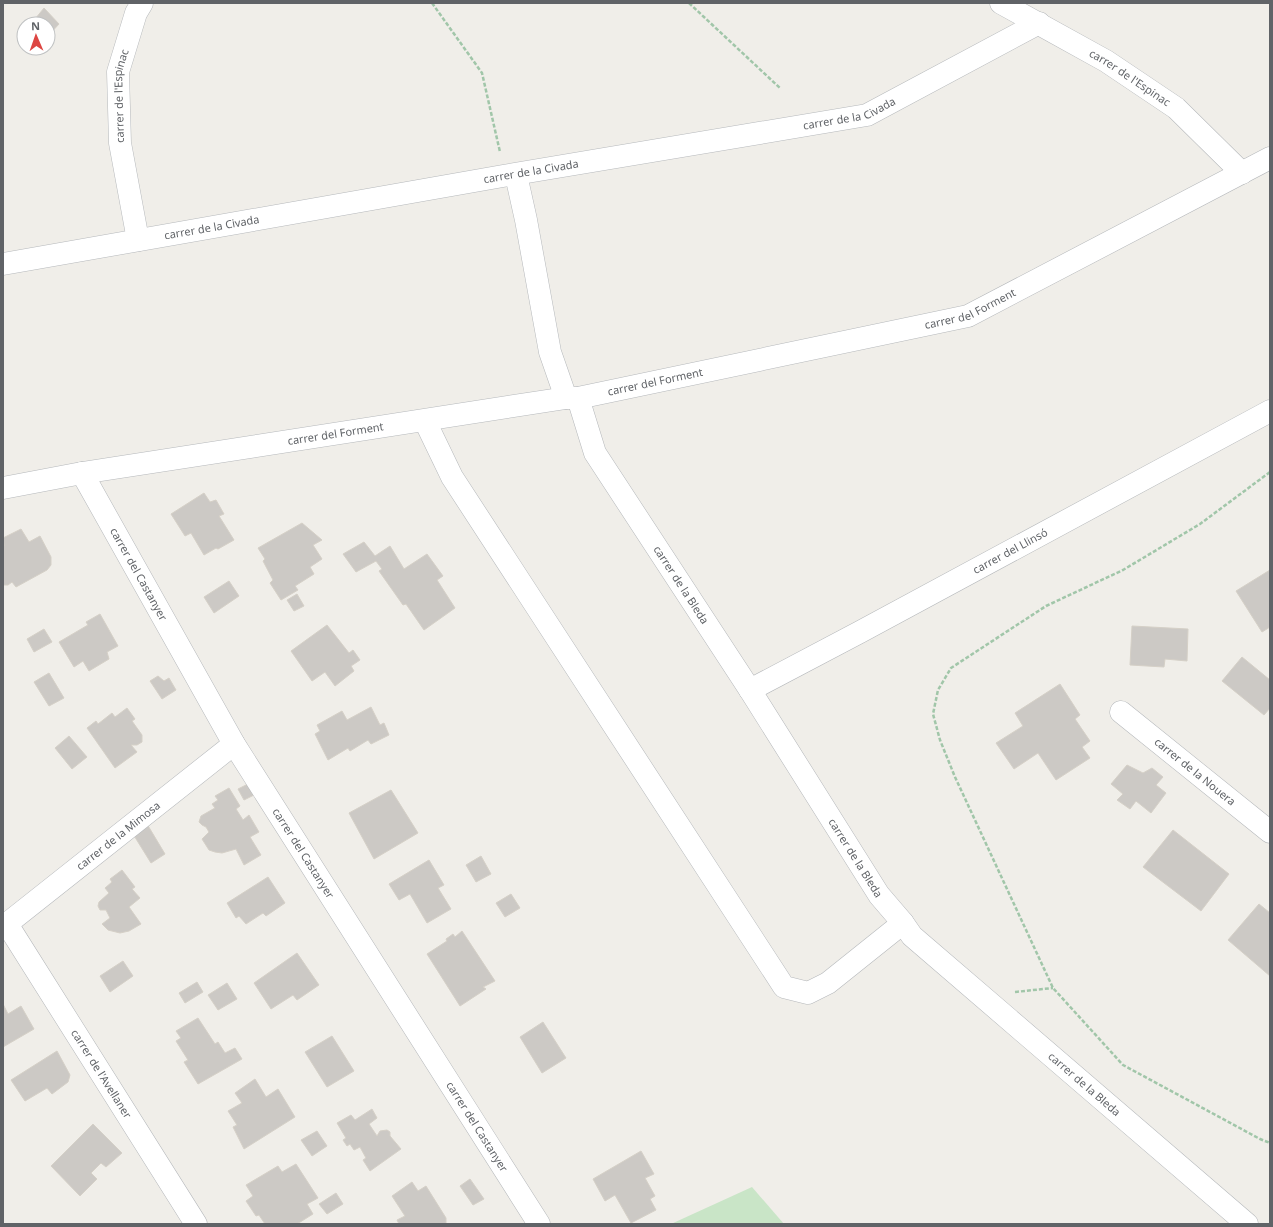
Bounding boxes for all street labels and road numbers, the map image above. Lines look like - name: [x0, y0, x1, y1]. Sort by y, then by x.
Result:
- street label: carrer de l'Espinac: [1087, 45, 1174, 109]
- street label: carrer de l'Espinac: [110, 47, 132, 143]
- street label: carrer de la Civada: [802, 93, 898, 133]
- street label: carrer de la Civada: [482, 155, 580, 186]
- street label: carrer de la Civada: [163, 211, 260, 242]
- street label: carrer del Forment: [923, 284, 1018, 332]
- street label: carrer del Forment: [606, 364, 704, 399]
- street label: carrer del Forment: [286, 418, 385, 448]
- street label: carrer del Llinsó: [970, 524, 1050, 577]
- street label: carrer del Castanyer: [107, 525, 171, 624]
- street label: carrer de la Bleda: [650, 542, 713, 627]
- street label: carrer de la Nouera: [1152, 734, 1239, 808]
- street label: carrer de la Mimosa: [73, 797, 163, 873]
- street label: carrer del Castanyer: [269, 805, 338, 901]
- street label: carrer de la Bleda: [825, 815, 887, 900]
- street label: carrer de l'Avellaner: [68, 1026, 136, 1121]
- street label: carrer de la Bleda: [1045, 1049, 1124, 1119]
- street label: carrer del Castanyer: [443, 1078, 512, 1175]

